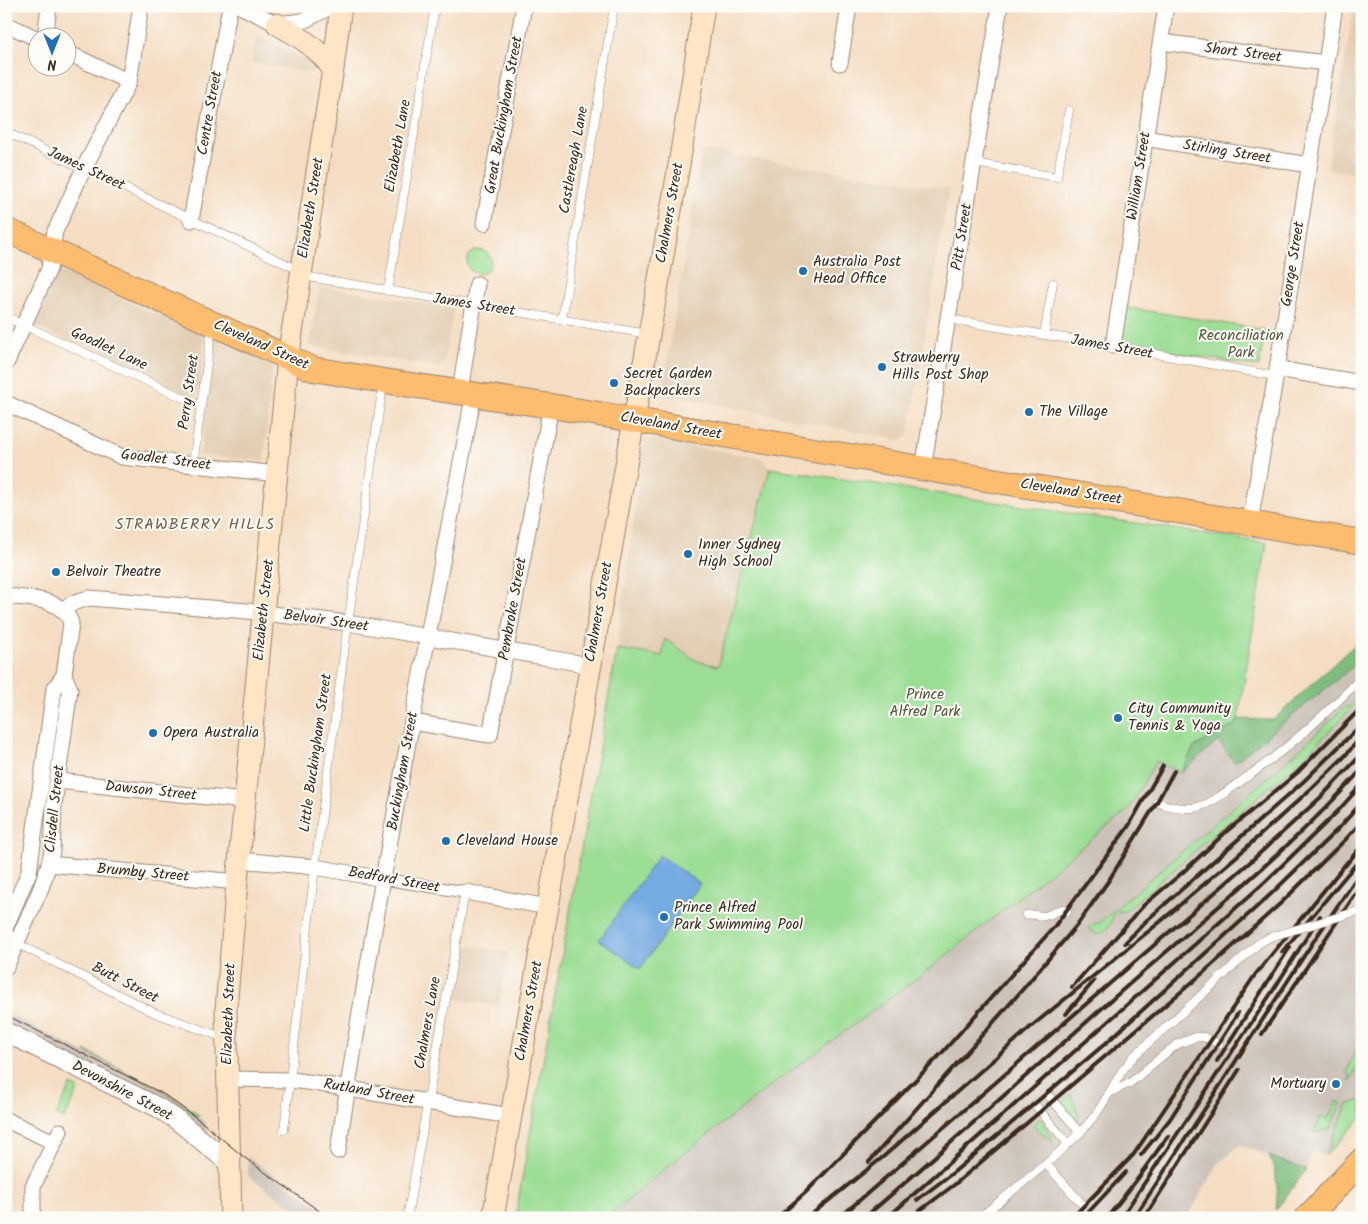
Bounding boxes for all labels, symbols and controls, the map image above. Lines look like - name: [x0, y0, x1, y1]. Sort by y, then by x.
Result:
- north arrow: [28, 28, 78, 78]
- street label: Great Buckingham Street: [478, 34, 530, 196]
- street label: Short Street: [1203, 36, 1283, 70]
- text: N: [47, 53, 56, 75]
- street label: Centre Street: [191, 69, 229, 157]
- street label: Elizabeth Lane: [378, 97, 418, 194]
- street label: Castlereagh Lane: [553, 104, 595, 216]
- street label: William Street: [1120, 130, 1158, 222]
- street label: Stirling Street: [1181, 133, 1273, 171]
- street label: James Street: [43, 141, 129, 198]
- street label: Elizabeth Street: [291, 155, 331, 260]
- street label: Chalmers Street: [649, 161, 691, 265]
- street label: Pitt Street: [945, 202, 979, 272]
- street label: George Street: [1274, 220, 1312, 308]
- place label: Australia Post Head Office: [813, 250, 901, 291]
- marker: Australia Post Head Office: [797, 265, 809, 277]
- street label: James Street: [431, 287, 517, 323]
- street label: Cleveland Street: [209, 313, 313, 377]
- street label: Goodlet Lane: [67, 321, 152, 377]
- park label: Reconciliation Park: [1198, 324, 1284, 365]
- street label: James Street: [1069, 328, 1155, 366]
- place label: Strawberry Hills Post Shop: [892, 346, 989, 387]
- street label: Perry Street: [172, 353, 206, 431]
- marker: Strawberry Hills Post Shop: [876, 361, 888, 373]
- place label: Secret Garden Backpackers: [624, 362, 712, 403]
- marker: Secret Garden Backpackers: [608, 377, 620, 389]
- place label: The Village: [1039, 400, 1108, 424]
- street label: Cleveland Street: [618, 405, 724, 447]
- marker: The Village: [1023, 406, 1035, 418]
- street label: Goodlet Street: [120, 443, 213, 477]
- street label: Cleveland Street: [1018, 472, 1124, 512]
- district label: STRAWBERRY HILLS: [115, 512, 275, 537]
- place label: Inner Sydney High School: [698, 533, 782, 574]
- marker: Inner Sydney High School: [682, 548, 694, 560]
- street label: Pembroke Street: [492, 555, 534, 662]
- street label: Elizabeth Street: [247, 558, 281, 662]
- place label: Belvoir Theatre: [66, 560, 161, 584]
- street label: Chalmers Street: [578, 560, 620, 664]
- marker: Belvoir Theatre: [50, 566, 62, 578]
- street label: Belvoir Street: [282, 603, 370, 639]
- street label: Little Buckingham Street: [293, 672, 339, 834]
- park label: Prince Alfred Park: [890, 683, 961, 724]
- place label: City Community Tennis & Yoga: [1128, 697, 1232, 738]
- street label: Buckingham Street: [381, 710, 425, 832]
- marker: City Community Tennis & Yoga: [1112, 712, 1124, 724]
- place label: Opera Australia: [163, 721, 259, 745]
- marker: Opera Australia: [147, 727, 159, 739]
- street label: Clisdell Street: [38, 764, 72, 854]
- street label: Dawson Street: [104, 774, 198, 808]
- place label: Cleveland House: [456, 829, 558, 853]
- marker: Cleveland House: [440, 835, 452, 847]
- street label: Brumby Street: [96, 857, 190, 889]
- street label: Bedford Street: [346, 860, 442, 900]
- place label: Prince Alfred Park Swimming Pool: [674, 896, 803, 937]
- marker: Prince Alfred Park Swimming Pool: [658, 911, 670, 923]
- street label: Butt Street: [87, 956, 163, 1010]
- street label: Chalmers Street: [508, 959, 550, 1063]
- street label: Elizabeth Street: [215, 962, 243, 1065]
- street label: Chalmers Lane: [408, 975, 448, 1071]
- street label: Devonshire Street: [67, 1054, 177, 1128]
- street label: Rutland Street: [322, 1072, 417, 1112]
- place label: Mortuary: [1270, 1072, 1327, 1096]
- marker: Mortuary: [1330, 1078, 1342, 1090]

